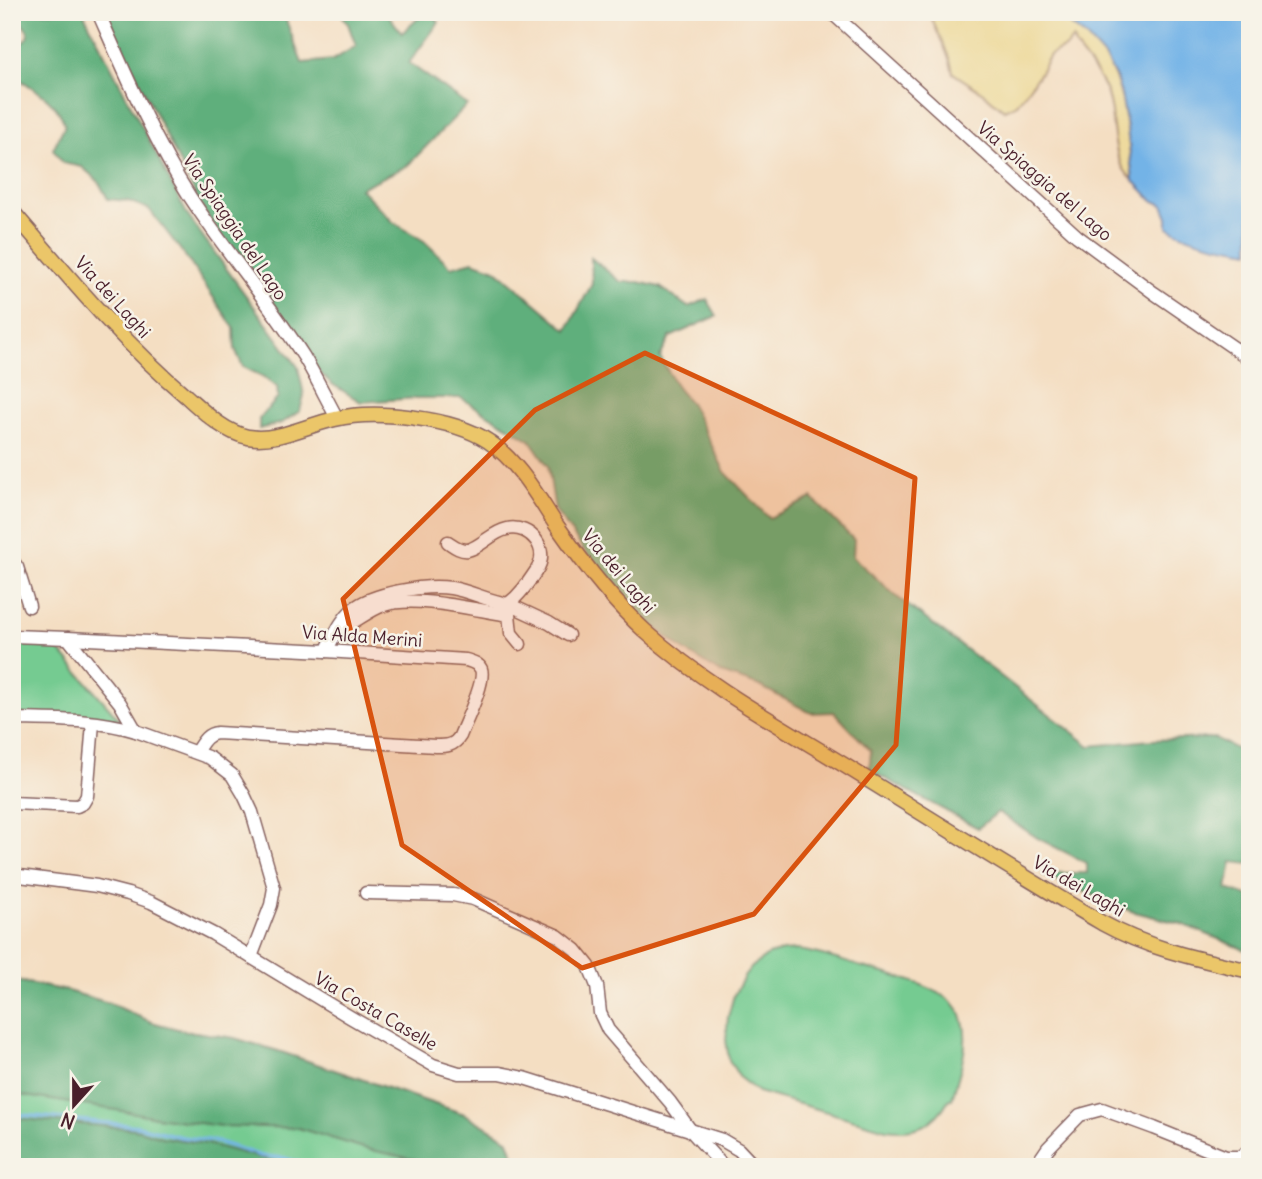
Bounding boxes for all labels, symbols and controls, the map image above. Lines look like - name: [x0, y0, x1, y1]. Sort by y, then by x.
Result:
- street label: Via Spiaggia del Lago: [973, 116, 1117, 246]
- street label: Via Spiaggia del Lago: [177, 149, 293, 305]
- street label: Via dei Laghi: [70, 251, 156, 343]
- street label: Via dei Laghi: [577, 524, 661, 618]
- street label: Via Alda Merini: [301, 620, 423, 652]
- street label: Via dei Laghi: [1029, 850, 1129, 922]
- street label: Via Costa Caselle: [310, 967, 442, 1055]
- north arrow: [38, 1070, 108, 1140]
- text: N: [57, 1107, 78, 1134]

